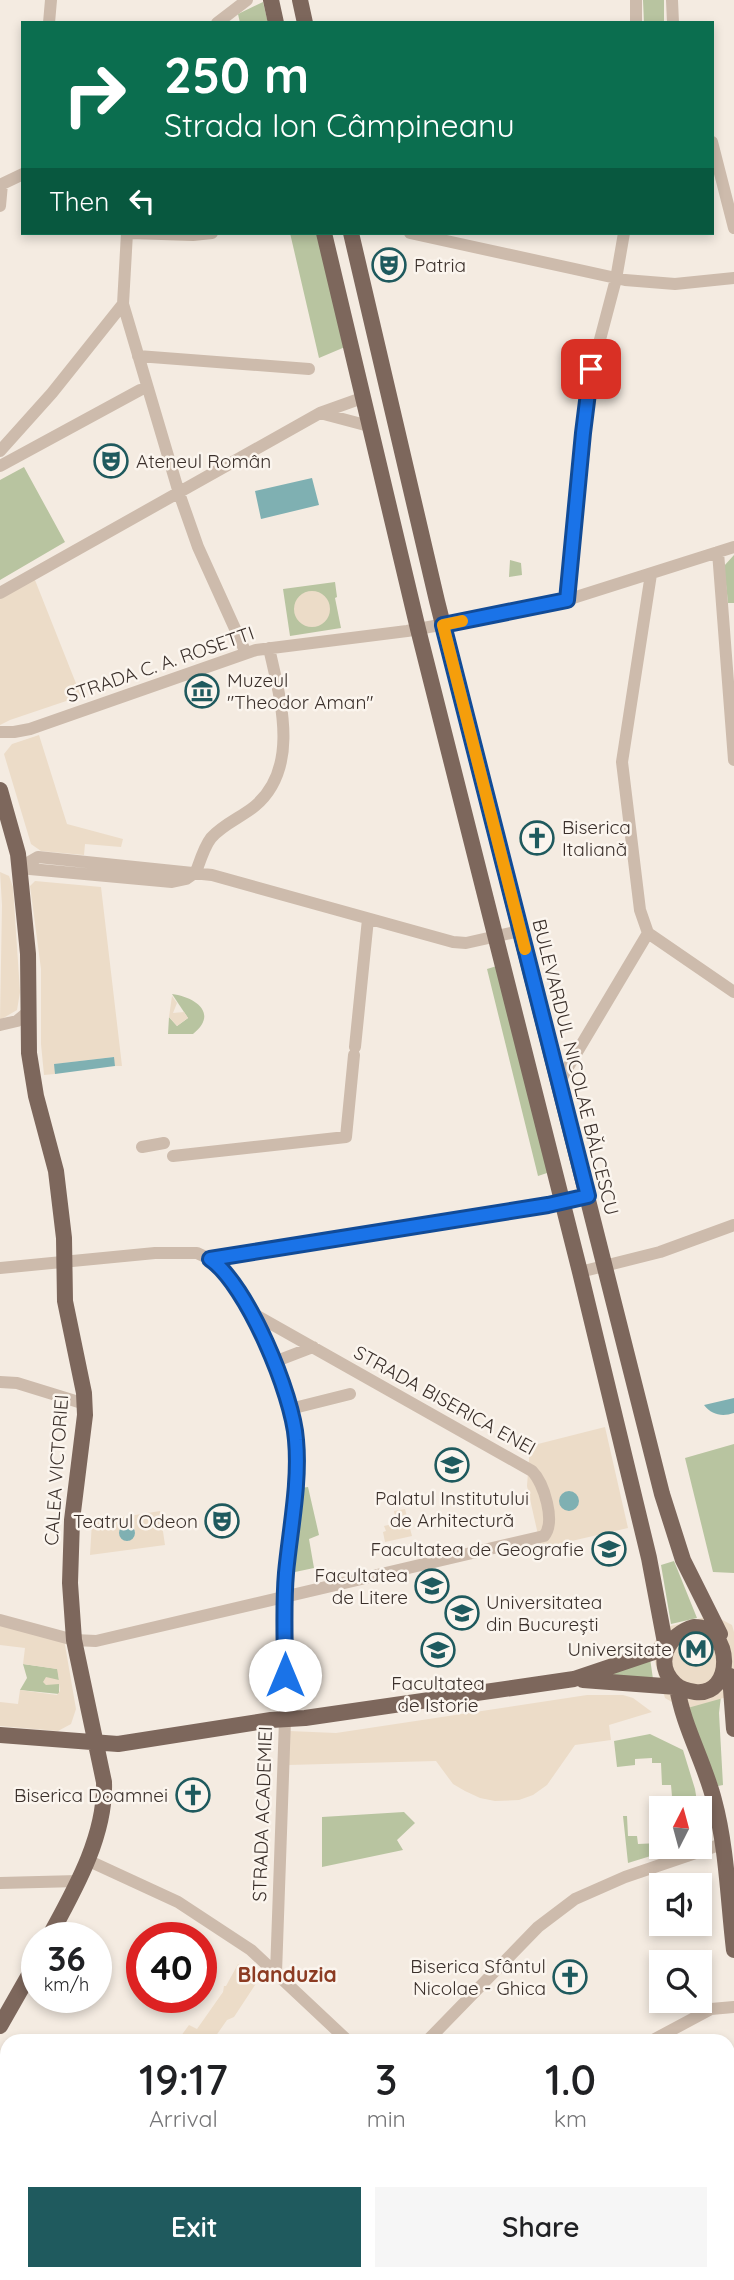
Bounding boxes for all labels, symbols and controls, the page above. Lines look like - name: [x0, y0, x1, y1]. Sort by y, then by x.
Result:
- text: 250 m: [164, 44, 309, 105]
- icon: right: [49, 49, 140, 140]
- text: Strada Ion Câmpineanu: [164, 105, 515, 145]
- icon: left: [123, 182, 161, 220]
- text: Then: [49, 185, 109, 218]
- theatre icon: Patria: [370, 246, 408, 284]
- place label: Patria: [414, 253, 466, 277]
- pin: [561, 339, 621, 399]
- icon: arrive: [572, 350, 610, 388]
- theatre icon: Ateneul Român: [92, 442, 130, 480]
- place label: Ateneul Român: [136, 449, 271, 473]
- street label: STRADA C. A. ROSETTI: [63, 621, 257, 707]
- place label: Muzeul "Theodor Aman": [227, 668, 374, 714]
- museum icon: Muzeul "Theodor Aman": [183, 672, 221, 710]
- place label: Biserica Italiană: [562, 815, 631, 861]
- church icon: Biserica Italiană: [518, 819, 556, 857]
- street label: BULEVARDUL NICOLAE BĂLCESCU: [528, 916, 624, 1218]
- street label: STRADA BISERICA ENEI: [350, 1340, 540, 1460]
- street label: CALEA VICTORIEI: [39, 1394, 73, 1546]
- school or university icon: Palatul Institutului de Arhitectură: [433, 1446, 471, 1484]
- place label: Palatul Institutului de Arhitectură: [375, 1486, 529, 1532]
- theatre icon: Teatrul Odeon: [203, 1502, 241, 1540]
- place label: Teatrul Odeon: [73, 1509, 198, 1533]
- school or university icon: Facultatea de Geografie: [590, 1530, 628, 1568]
- place label: Facultatea de Geografie: [370, 1537, 584, 1561]
- place label: Facultatea de Litere: [315, 1563, 408, 1609]
- school or university icon: Facultatea de Litere: [413, 1567, 451, 1605]
- place label: Universitatea din București: [486, 1590, 602, 1636]
- school or university icon: Universitatea din București: [443, 1594, 481, 1632]
- metro station icon: Universitate: [677, 1630, 715, 1668]
- school or university icon: Facultatea de Istorie: [419, 1631, 457, 1669]
- place label: Universitate: [567, 1637, 672, 1661]
- position arrow: [248, 1638, 322, 1712]
- place label: Facultatea de Istorie: [391, 1671, 485, 1717]
- street label: STRADA ACADEMIEI: [247, 1726, 277, 1902]
- church icon: Biserica Doamnei: [174, 1776, 212, 1814]
- place label: Biserica Doamnei: [14, 1783, 168, 1807]
- north arrow: [649, 1796, 712, 1858]
- map controls: [649, 1796, 712, 2013]
- button: sound: [649, 1873, 712, 1936]
- speed limit sign: 40: [126, 1922, 217, 2013]
- text: 36: [47, 1936, 86, 1980]
- button: search: [649, 1950, 712, 2013]
- place label: Biserica Sfântul Nicolae - Ghica: [410, 1954, 546, 2000]
- church icon: Biserica Sfântul Nicolae - Ghica: [551, 1958, 589, 1996]
- district label: Blanduzia: [237, 1961, 337, 1987]
- text: km/h: [44, 1973, 89, 1996]
- text: 19:17: [139, 2053, 228, 2106]
- text: 3: [375, 2053, 397, 2106]
- text: 1.0: [545, 2053, 596, 2106]
- text: Arrival: [149, 2104, 218, 2133]
- text: min: [367, 2104, 406, 2133]
- text: km: [554, 2104, 587, 2133]
- button: Exit: [28, 2187, 361, 2267]
- button: Share: [375, 2187, 707, 2267]

